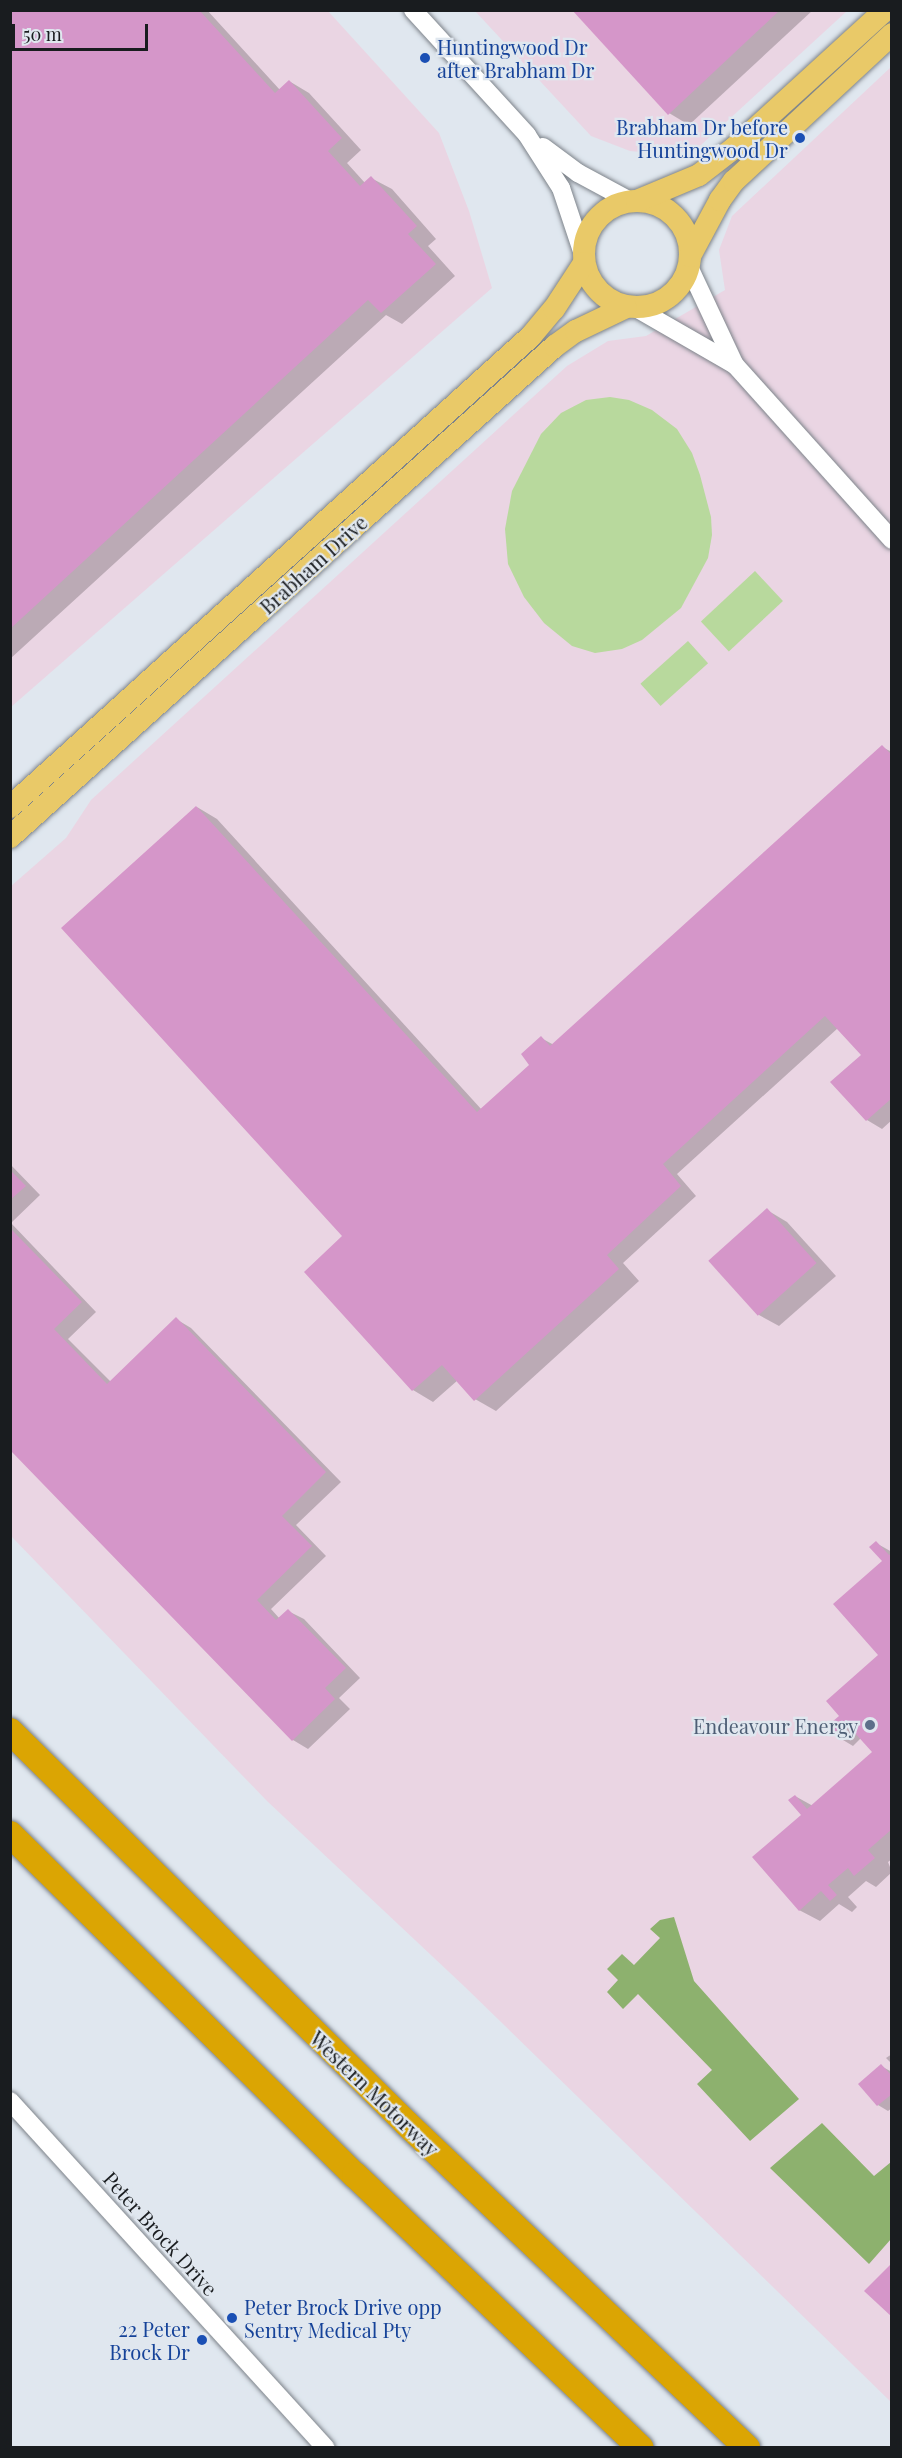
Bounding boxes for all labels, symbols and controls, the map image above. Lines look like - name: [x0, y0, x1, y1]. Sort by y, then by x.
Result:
- scale bar: [15, 12, 152, 50]
- text: 50 m: [23, 22, 62, 46]
- place label: Huntingwood Dr after Brabham Dr: [437, 34, 595, 81]
- marker: Huntingwood Dr after Brabham Dr: [418, 51, 432, 65]
- place label: Brabham Dr before Huntingwood Dr: [616, 114, 788, 161]
- marker: Brabham Dr before Huntingwood Dr: [793, 131, 807, 145]
- street label: Brabham Drive: [255, 510, 371, 618]
- place label: Endeavour Energy: [693, 1713, 858, 1737]
- marker: Endeavour Energy: [863, 1718, 877, 1732]
- street label: Western Motorway: [306, 2026, 444, 2160]
- street label: Peter Brock Drive: [99, 2166, 223, 2300]
- place label: Peter Brock Drive opp Sentry Medical Pty: [244, 2294, 442, 2341]
- marker: Peter Brock Drive opp Sentry Medical Pty: [225, 2311, 239, 2325]
- place label: 22 Peter Brock Dr: [109, 2316, 190, 2363]
- marker: 22 Peter Brock Dr: [195, 2333, 209, 2347]

